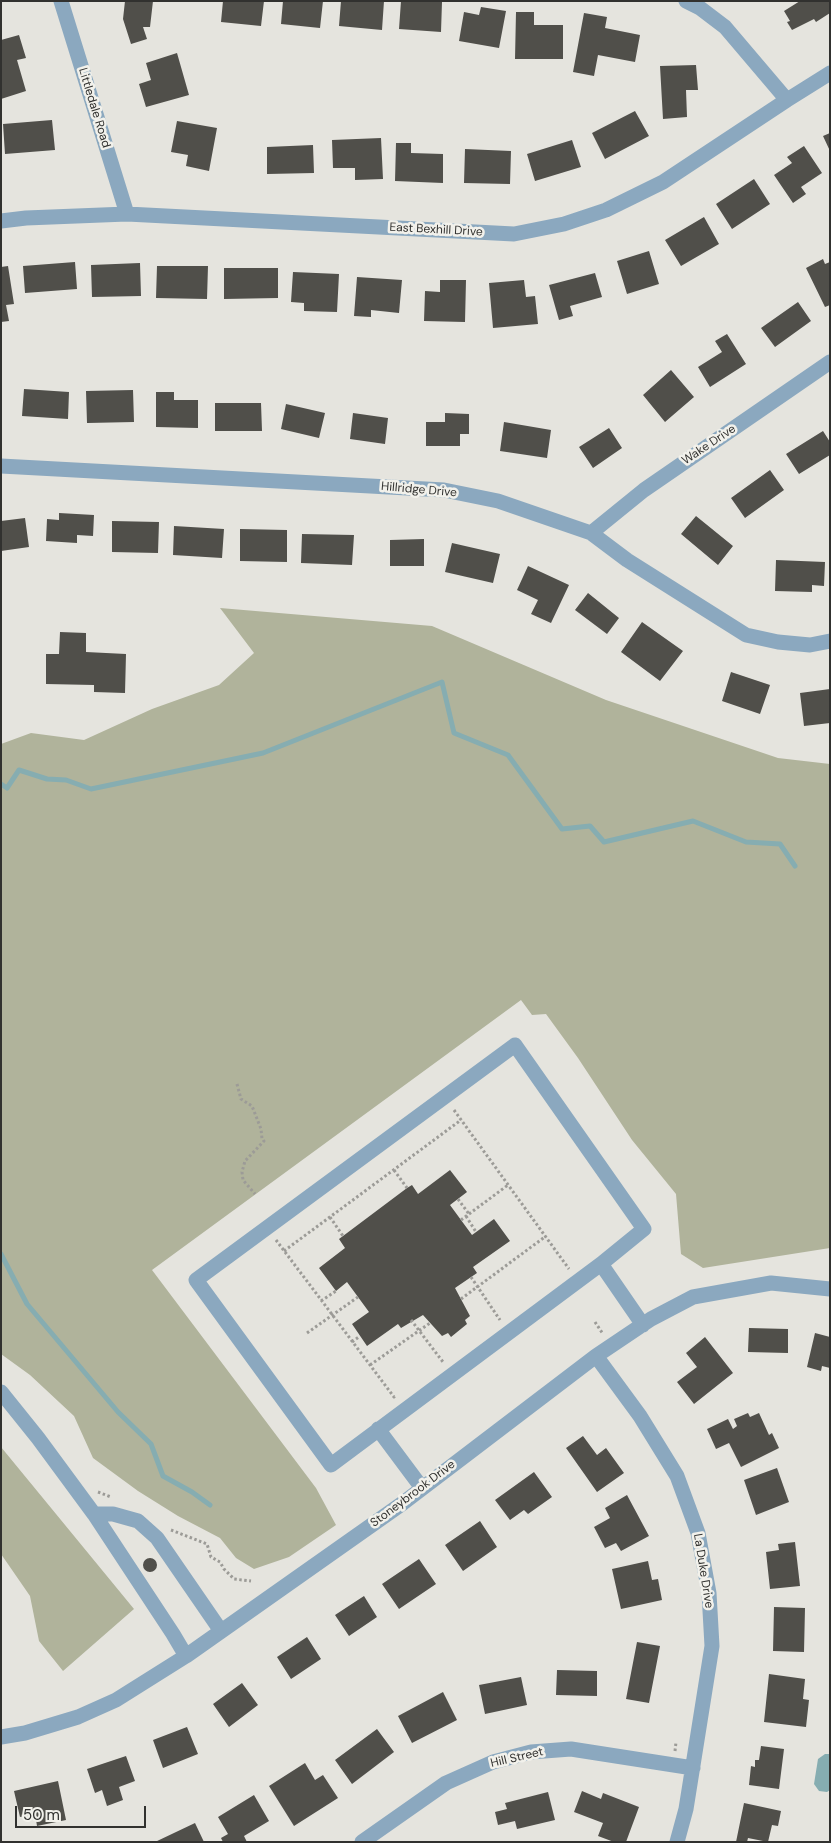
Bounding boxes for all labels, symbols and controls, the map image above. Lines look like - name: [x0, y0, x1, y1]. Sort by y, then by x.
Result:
- street label: Littledale Road: [75, 66, 113, 150]
- street label: East Bexhill Drive: [389, 220, 483, 240]
- street label: Wake Drive: [679, 422, 739, 468]
- street label: Hillridge Drive: [380, 480, 458, 500]
- street label: Stoneybrook Drive: [368, 1457, 458, 1531]
- street label: La Duke Drive: [690, 1533, 716, 1609]
- street label: Hill Street: [489, 1745, 545, 1771]
- scale bar: [18, 1796, 149, 1828]
- text: 50 m: [23, 1805, 60, 1825]

